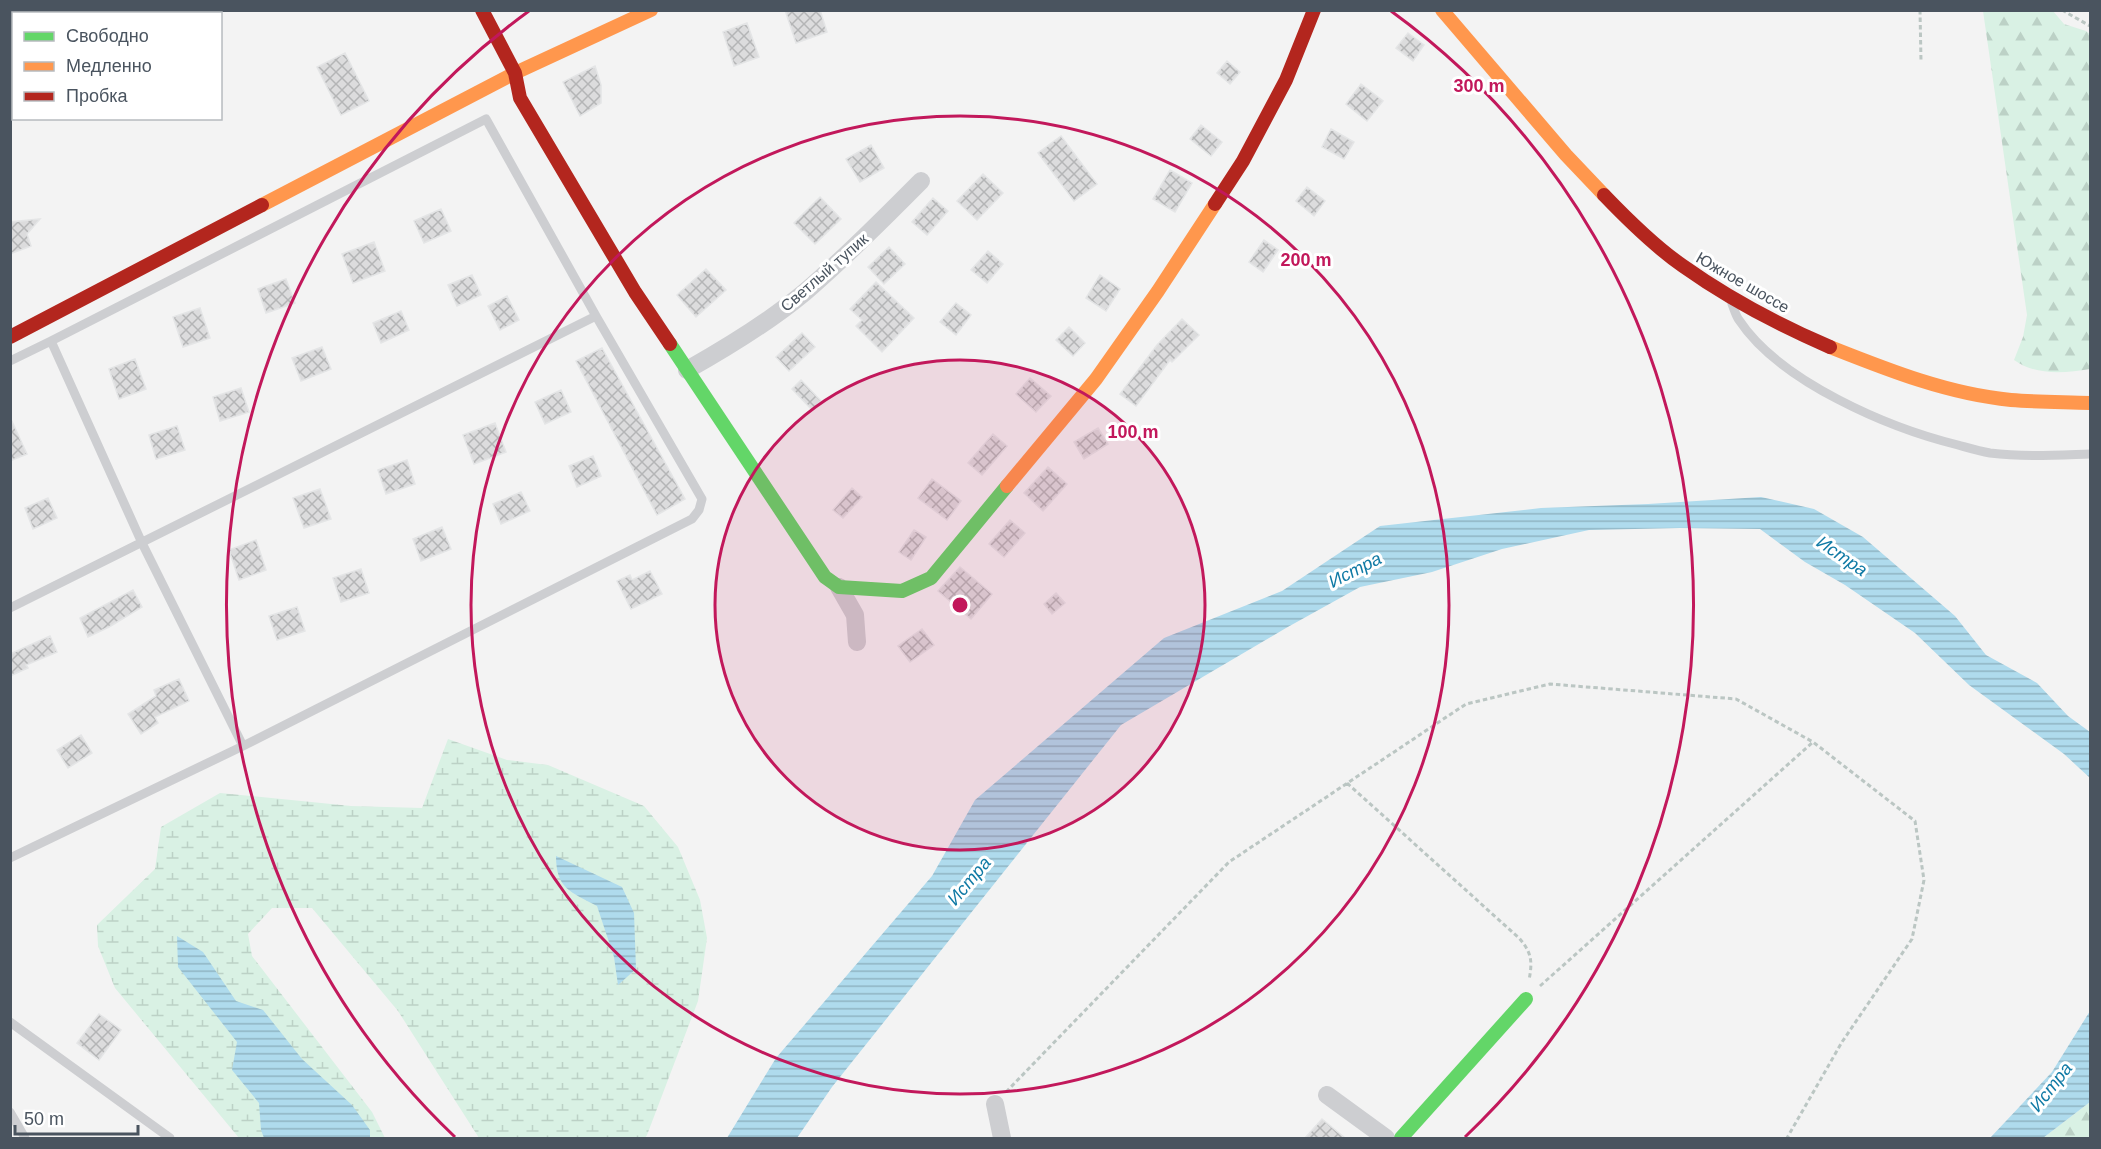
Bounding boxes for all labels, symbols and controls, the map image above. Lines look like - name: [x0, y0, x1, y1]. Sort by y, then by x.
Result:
- legend: [12, 12, 222, 120]
- text: Свободно: [66, 26, 149, 46]
- text: Медленно: [66, 56, 152, 76]
- text: 300 m: [1453, 76, 1505, 96]
- text: Пробка: [66, 86, 129, 106]
- street label: Светлый тупик: [777, 229, 872, 315]
- street label: Южное шоссе: [1693, 249, 1792, 316]
- text: 200 m: [1280, 250, 1332, 270]
- text: 100 m: [1107, 422, 1159, 442]
- water label: Истра: [1813, 532, 1871, 580]
- water label: Истра: [1325, 548, 1385, 592]
- centre of rings: [950, 595, 970, 615]
- water label: Истра: [943, 853, 995, 909]
- water label: Истра: [2026, 1059, 2076, 1115]
- scale bar: [15, 1098, 138, 1136]
- text: 50 m: [24, 1109, 64, 1129]

